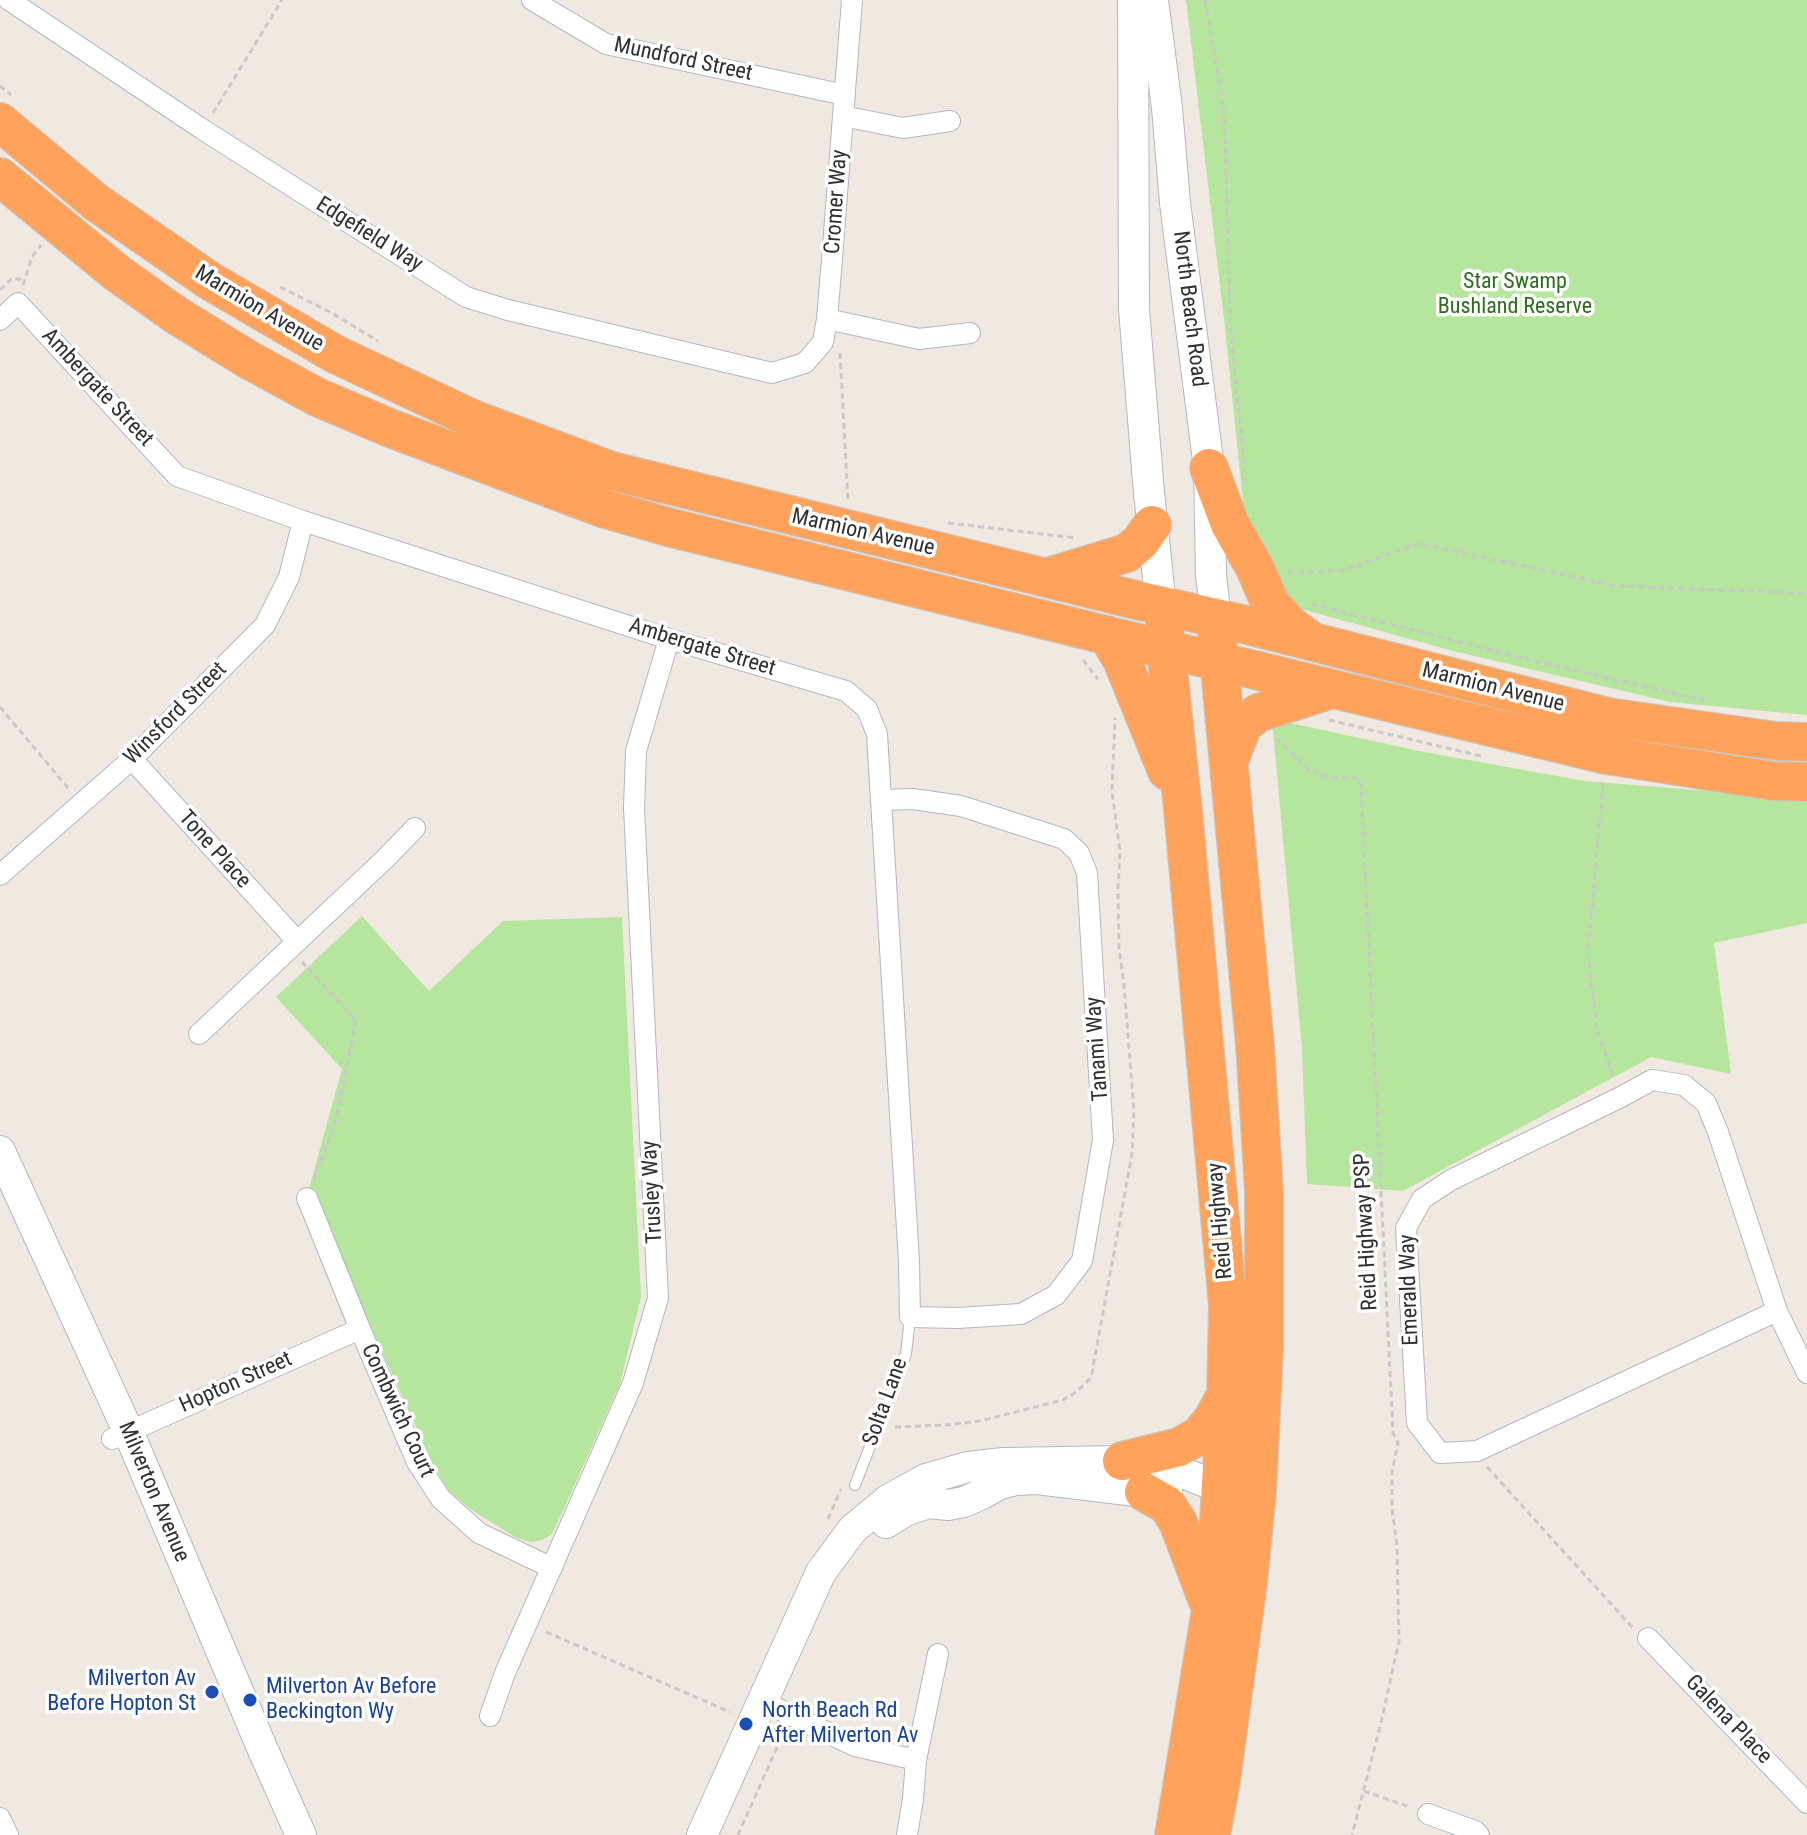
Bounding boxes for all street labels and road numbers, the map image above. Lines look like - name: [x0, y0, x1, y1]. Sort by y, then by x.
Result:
- street label: Mundford Street: [611, 32, 755, 88]
- street label: Cromer Way: [820, 149, 854, 255]
- street label: Edgefield Way: [311, 192, 427, 278]
- street label: North Beach Road: [1166, 229, 1212, 389]
- street label: Marmion Avenue: [190, 260, 328, 358]
- street label: Ambergate Street: [36, 324, 158, 452]
- street label: Marmion Avenue: [789, 504, 937, 562]
- street label: Ambergate Street: [626, 613, 778, 683]
- street label: Winsford Street: [119, 657, 233, 771]
- street label: Marmion Avenue: [1419, 658, 1567, 718]
- street label: Tone Place: [172, 806, 256, 894]
- street label: Tanami Way: [1081, 996, 1115, 1102]
- street label: Trusley Way: [637, 1140, 669, 1244]
- street label: Reid Highway PSP: [1350, 1152, 1384, 1312]
- street label: Reid Highway: [1203, 1162, 1239, 1280]
- street label: Emerald Way: [1395, 1234, 1425, 1346]
- street label: Combwich Court: [355, 1340, 439, 1482]
- street label: Hopton Street: [176, 1347, 296, 1419]
- street label: Solta Lane: [858, 1354, 914, 1450]
- street label: Milverton Avenue: [112, 1418, 194, 1566]
- street label: Galena Place: [1679, 1670, 1777, 1770]

